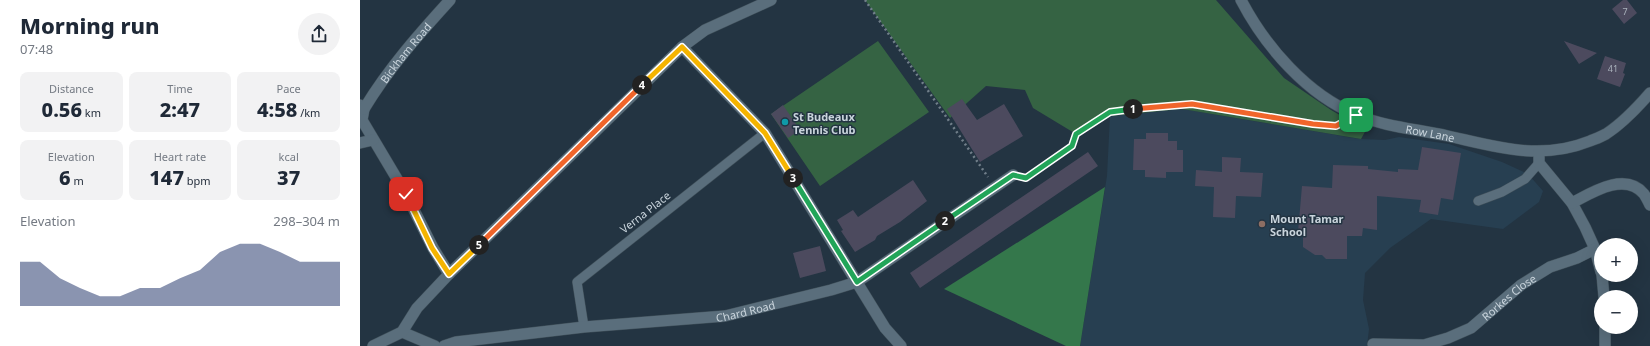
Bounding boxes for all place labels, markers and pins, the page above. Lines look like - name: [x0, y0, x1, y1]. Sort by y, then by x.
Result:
- pin: 4: [632, 75, 652, 95]
- pin: [1339, 98, 1373, 132]
- pin: 1: [1123, 99, 1143, 119]
- place label: St Budeaux Tennis Club: [793, 109, 856, 137]
- marker: St Budeaux Tennis Club: [780, 117, 790, 127]
- pin: 3: [783, 168, 803, 188]
- pin: [389, 177, 423, 211]
- pin: 2: [935, 211, 955, 231]
- place label: Mount Tamar School: [1270, 211, 1344, 239]
- marker: Mount Tamar School: [1257, 219, 1267, 229]
- pin: 5: [469, 235, 489, 255]

